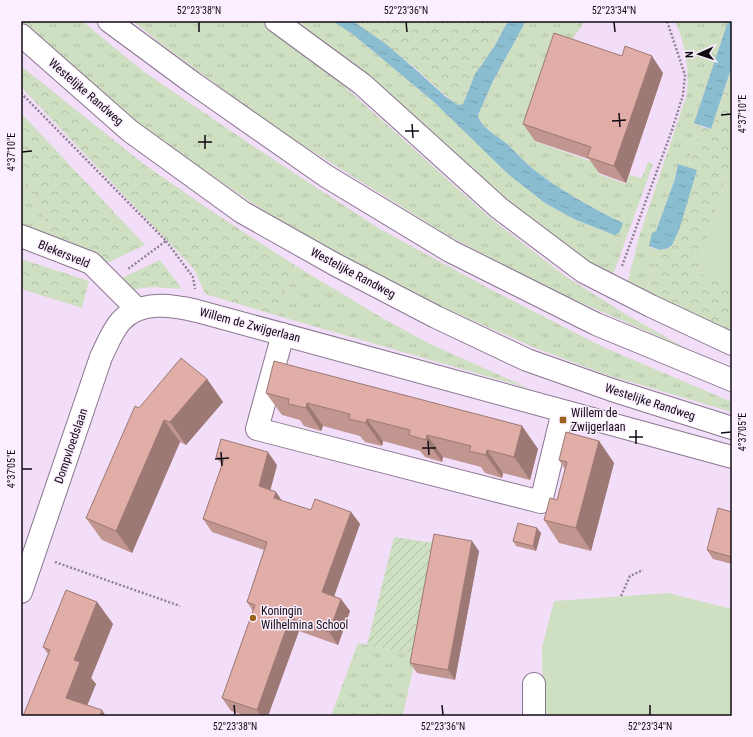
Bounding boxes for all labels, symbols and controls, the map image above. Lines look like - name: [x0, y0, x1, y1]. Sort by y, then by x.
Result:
- text: 52°23'38"N: [177, 5, 221, 16]
- text: 52°23'36"N: [384, 5, 428, 16]
- text: 52°23'34"N: [592, 5, 636, 16]
- north arrow: [679, 34, 719, 74]
- text: N: [683, 51, 696, 58]
- street label: Westelijke Randweg: [46, 56, 126, 128]
- text: 4°37'10"E: [737, 95, 748, 133]
- text: 4°37'10"E: [6, 133, 17, 171]
- street label: Blekersveld: [36, 237, 92, 271]
- street label: Westelijke Randweg: [308, 245, 398, 301]
- street label: Willem de Zwijgerlaan: [198, 305, 302, 345]
- street label: Westelijke Randweg: [603, 381, 697, 423]
- street label: Dompvloedslaan: [52, 406, 91, 486]
- place label: Willem de Zwijgerlaan: [571, 406, 626, 434]
- text: 4°37'05"E: [737, 413, 748, 451]
- marker: Willem de Zwijgerlaan: [558, 415, 568, 425]
- text: 4°37'05"E: [6, 450, 17, 488]
- place label: Koningin Wilhelmina School: [261, 604, 348, 632]
- marker: Koningin Wilhelmina School: [248, 613, 258, 623]
- text: 52°23'38"N: [213, 721, 257, 732]
- text: 52°23'36"N: [421, 721, 465, 732]
- text: 52°23'34"N: [628, 721, 672, 732]

